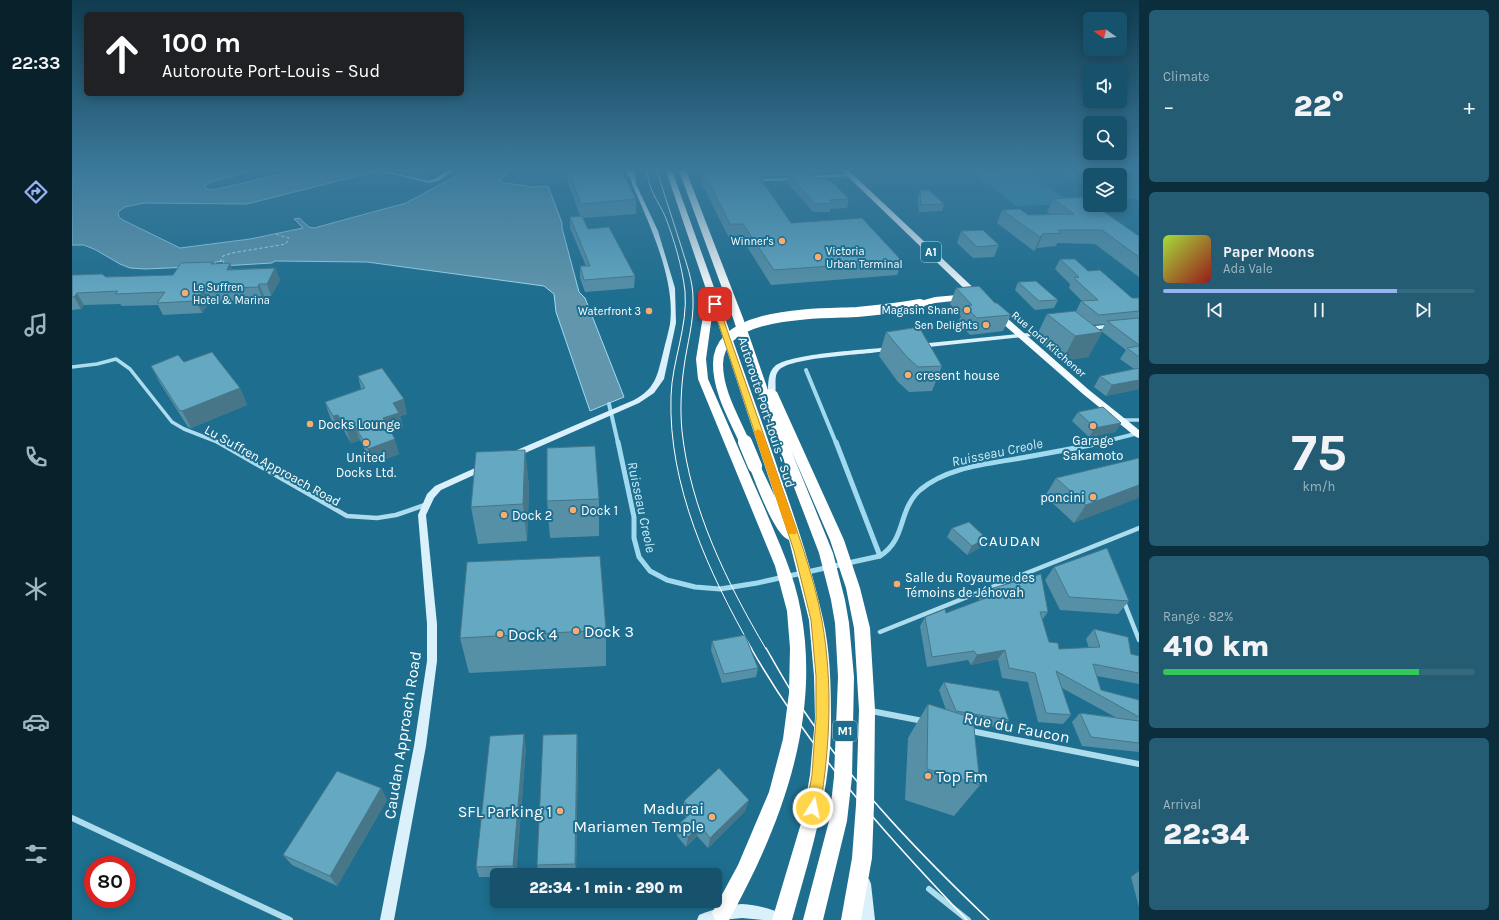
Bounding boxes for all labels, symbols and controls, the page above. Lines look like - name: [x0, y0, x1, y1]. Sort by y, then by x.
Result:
- north arrow: [1083, 12, 1127, 56]
- map controls: [1083, 12, 1127, 212]
- text: 100 m: [162, 26, 241, 59]
- icon: ahead: [96, 28, 148, 80]
- text: 22:33: [11, 52, 61, 74]
- text: Autoroute Port-Louis – Sud: [162, 60, 380, 82]
- button: sound: [1083, 64, 1127, 108]
- text: Climate: [1163, 69, 1209, 84]
- text: 22°: [1293, 88, 1345, 124]
- text: −: [1163, 94, 1175, 120]
- text: +: [1463, 94, 1475, 120]
- button: search: [1083, 116, 1127, 160]
- button: layers: [1083, 168, 1127, 212]
- icon: directions: [22, 178, 50, 206]
- place label: Winner's: [731, 235, 774, 248]
- marker: Winner's: [777, 236, 787, 246]
- road number: A1: [921, 242, 941, 262]
- text: Paper Moons: [1223, 243, 1315, 261]
- place label: Victoria Urban Terminal: [826, 245, 903, 271]
- marker: Victoria Urban Terminal: [813, 252, 823, 262]
- text: Ada Vale: [1223, 261, 1273, 276]
- place label: Le Suffren Hotel & Marina: [193, 281, 270, 307]
- pin: [698, 287, 732, 321]
- marker: Le Suffren Hotel & Marina: [180, 288, 190, 298]
- icon: arrive: [704, 293, 726, 315]
- icon: previous: [1204, 299, 1226, 321]
- icon: pause: [1308, 299, 1330, 321]
- icon: next: [1412, 299, 1434, 321]
- place label: Magasin Shane: [881, 304, 959, 317]
- place label: Waterfront 3: [578, 305, 641, 318]
- marker: Magasin Shane: [962, 305, 972, 315]
- marker: Waterfront 3: [644, 306, 654, 316]
- street label: Rue Lord Kitchener: [1009, 309, 1089, 380]
- icon: music: [22, 311, 50, 339]
- place label: Sen Delights: [914, 319, 978, 332]
- marker: Sen Delights: [981, 320, 991, 330]
- street label: Autoroute Port-Louis – Sud: [735, 335, 798, 489]
- place label: cresent house: [916, 368, 1000, 383]
- marker: cresent house: [903, 370, 913, 380]
- place label: Docks Lounge: [318, 417, 401, 432]
- marker: Docks Lounge: [305, 419, 315, 429]
- marker: Garage Sakamoto: [1088, 421, 1098, 431]
- street label: Lu Suffren Approach Road: [202, 422, 343, 509]
- text: 75: [1291, 422, 1347, 483]
- place label: Garage Sakamoto: [1063, 433, 1123, 463]
- water label: Ruisseau Creole: [950, 434, 1045, 470]
- marker: United Docks Ltd.: [361, 438, 371, 448]
- icon: phone: [22, 443, 50, 471]
- place label: United Docks Ltd.: [336, 450, 396, 480]
- water label: Ruisseau Creole: [624, 460, 660, 555]
- text: km/h: [1303, 479, 1335, 494]
- place label: poncini: [1040, 490, 1085, 505]
- marker: poncini: [1088, 492, 1098, 502]
- place label: Dock 1: [581, 503, 618, 518]
- marker: Dock 1: [568, 505, 578, 515]
- place label: Dock 2: [512, 508, 552, 523]
- marker: Dock 2: [499, 510, 509, 520]
- district label: CAUDAN: [979, 532, 1041, 550]
- place label: Salle du Royaume des Témoins de Jéhovah: [905, 570, 1035, 600]
- icon: climate: [22, 575, 50, 603]
- marker: Salle du Royaume des Témoins de Jéhovah: [892, 579, 902, 589]
- text: Range · 82%: [1163, 609, 1233, 624]
- place label: Dock 3: [584, 622, 634, 641]
- place label: Dock 4: [508, 625, 557, 644]
- marker: Dock 3: [571, 626, 581, 636]
- text: 410 km: [1163, 628, 1269, 664]
- marker: Dock 4: [495, 629, 505, 639]
- street label: Caudan Approach Road: [380, 650, 425, 820]
- icon: car: [22, 708, 50, 736]
- street label: Rue du Faucon: [962, 708, 1072, 747]
- road number: M1: [833, 721, 857, 741]
- place label: Top Fm: [936, 767, 988, 786]
- marker: Top Fm: [923, 771, 933, 781]
- position arrow: [792, 787, 834, 829]
- text: Arrival: [1163, 797, 1201, 812]
- place label: Madurai Mariamen Temple: [574, 799, 704, 836]
- place label: SFL Parking 1: [458, 802, 552, 821]
- marker: SFL Parking 1: [555, 806, 565, 816]
- marker: Madurai Mariamen Temple: [707, 812, 717, 822]
- text: 22:34: [1163, 816, 1249, 852]
- icon: filters: [22, 840, 50, 868]
- speed limit sign: 80: [84, 856, 136, 908]
- text: 22:34 · 1 min · 290 m: [529, 879, 683, 897]

